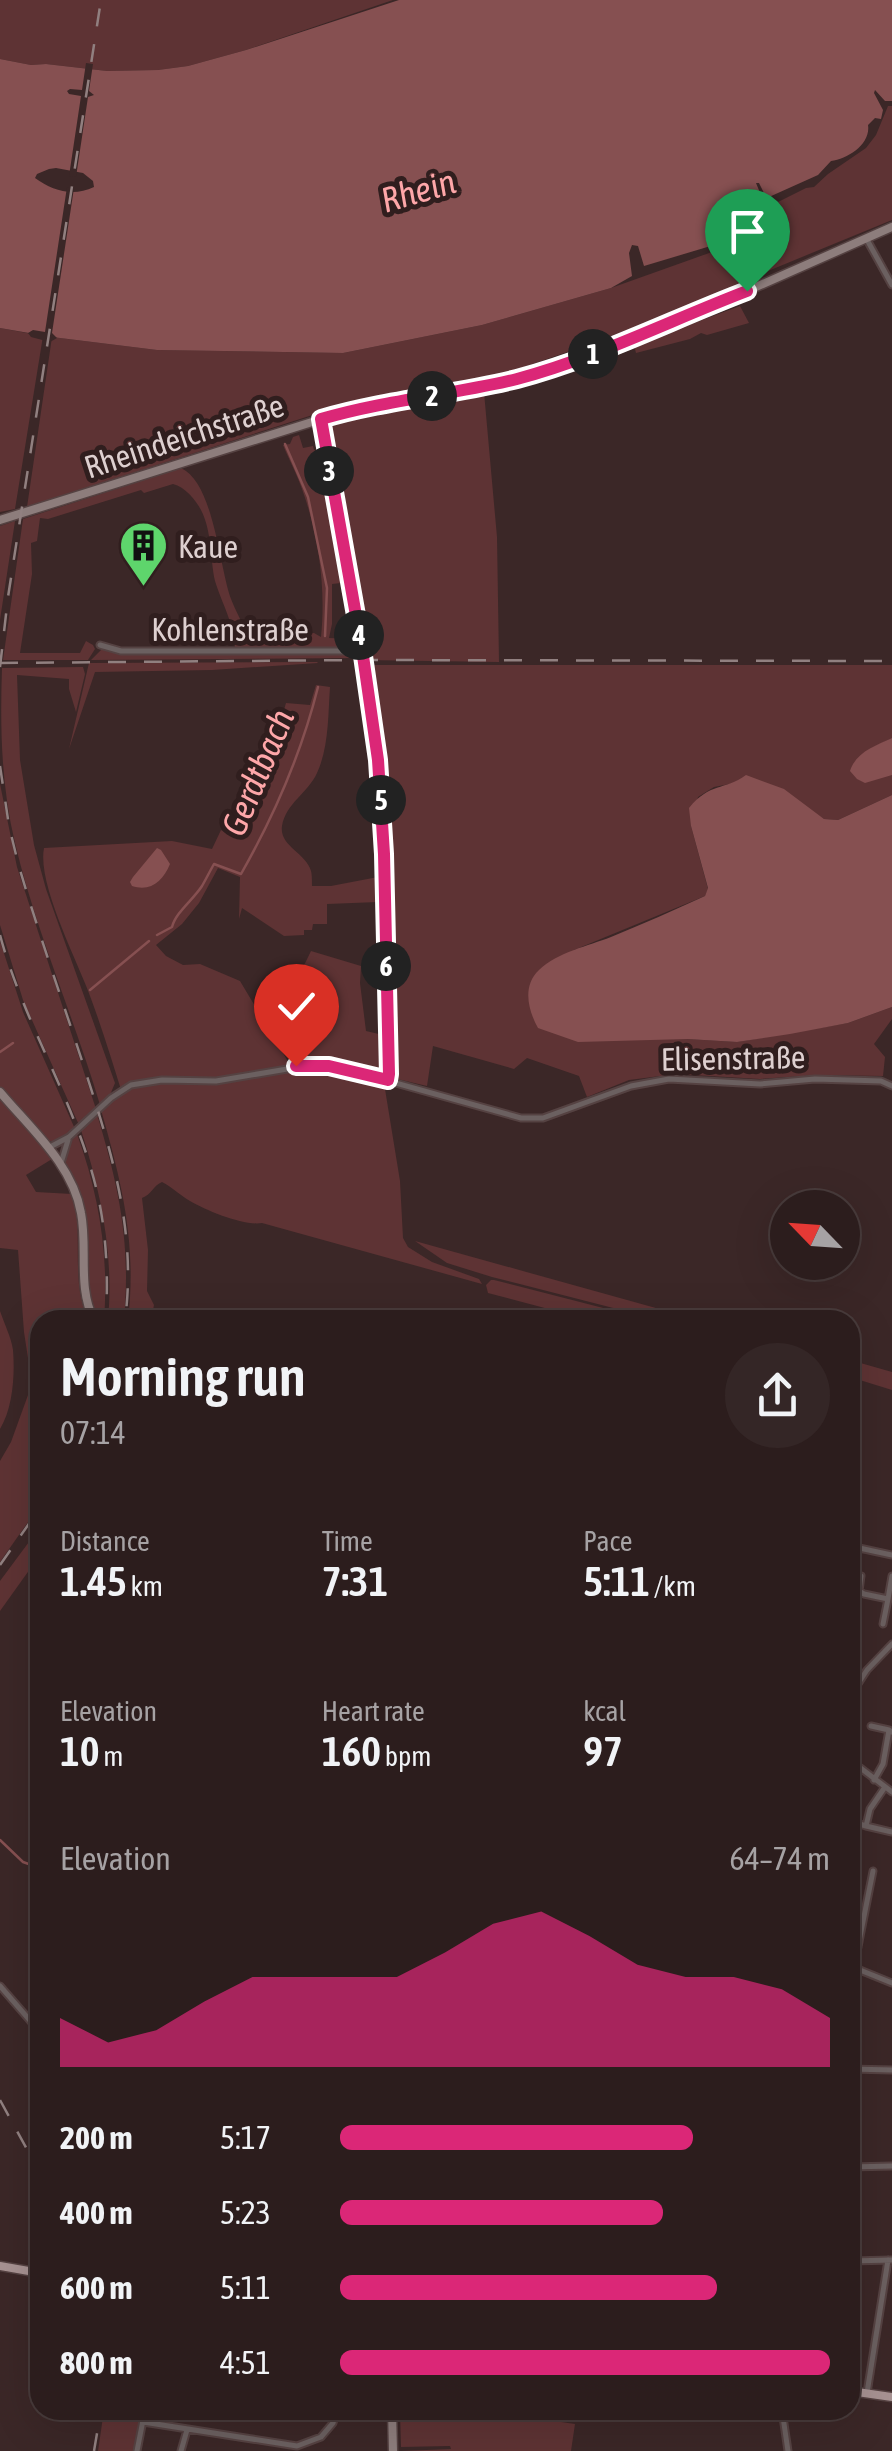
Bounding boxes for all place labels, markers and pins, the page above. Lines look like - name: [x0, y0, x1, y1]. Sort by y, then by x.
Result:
- pin: [705, 189, 790, 292]
- pin: 1: [568, 329, 618, 379]
- pin: 2: [407, 371, 457, 421]
- pin: 3: [304, 446, 354, 496]
- building icon: Kaue: [117, 520, 169, 588]
- place label: Kaue: [178, 528, 238, 565]
- pin: 4: [334, 610, 384, 660]
- pin: 5: [356, 775, 406, 825]
- pin: 6: [361, 941, 411, 991]
- pin: [254, 964, 339, 1067]

